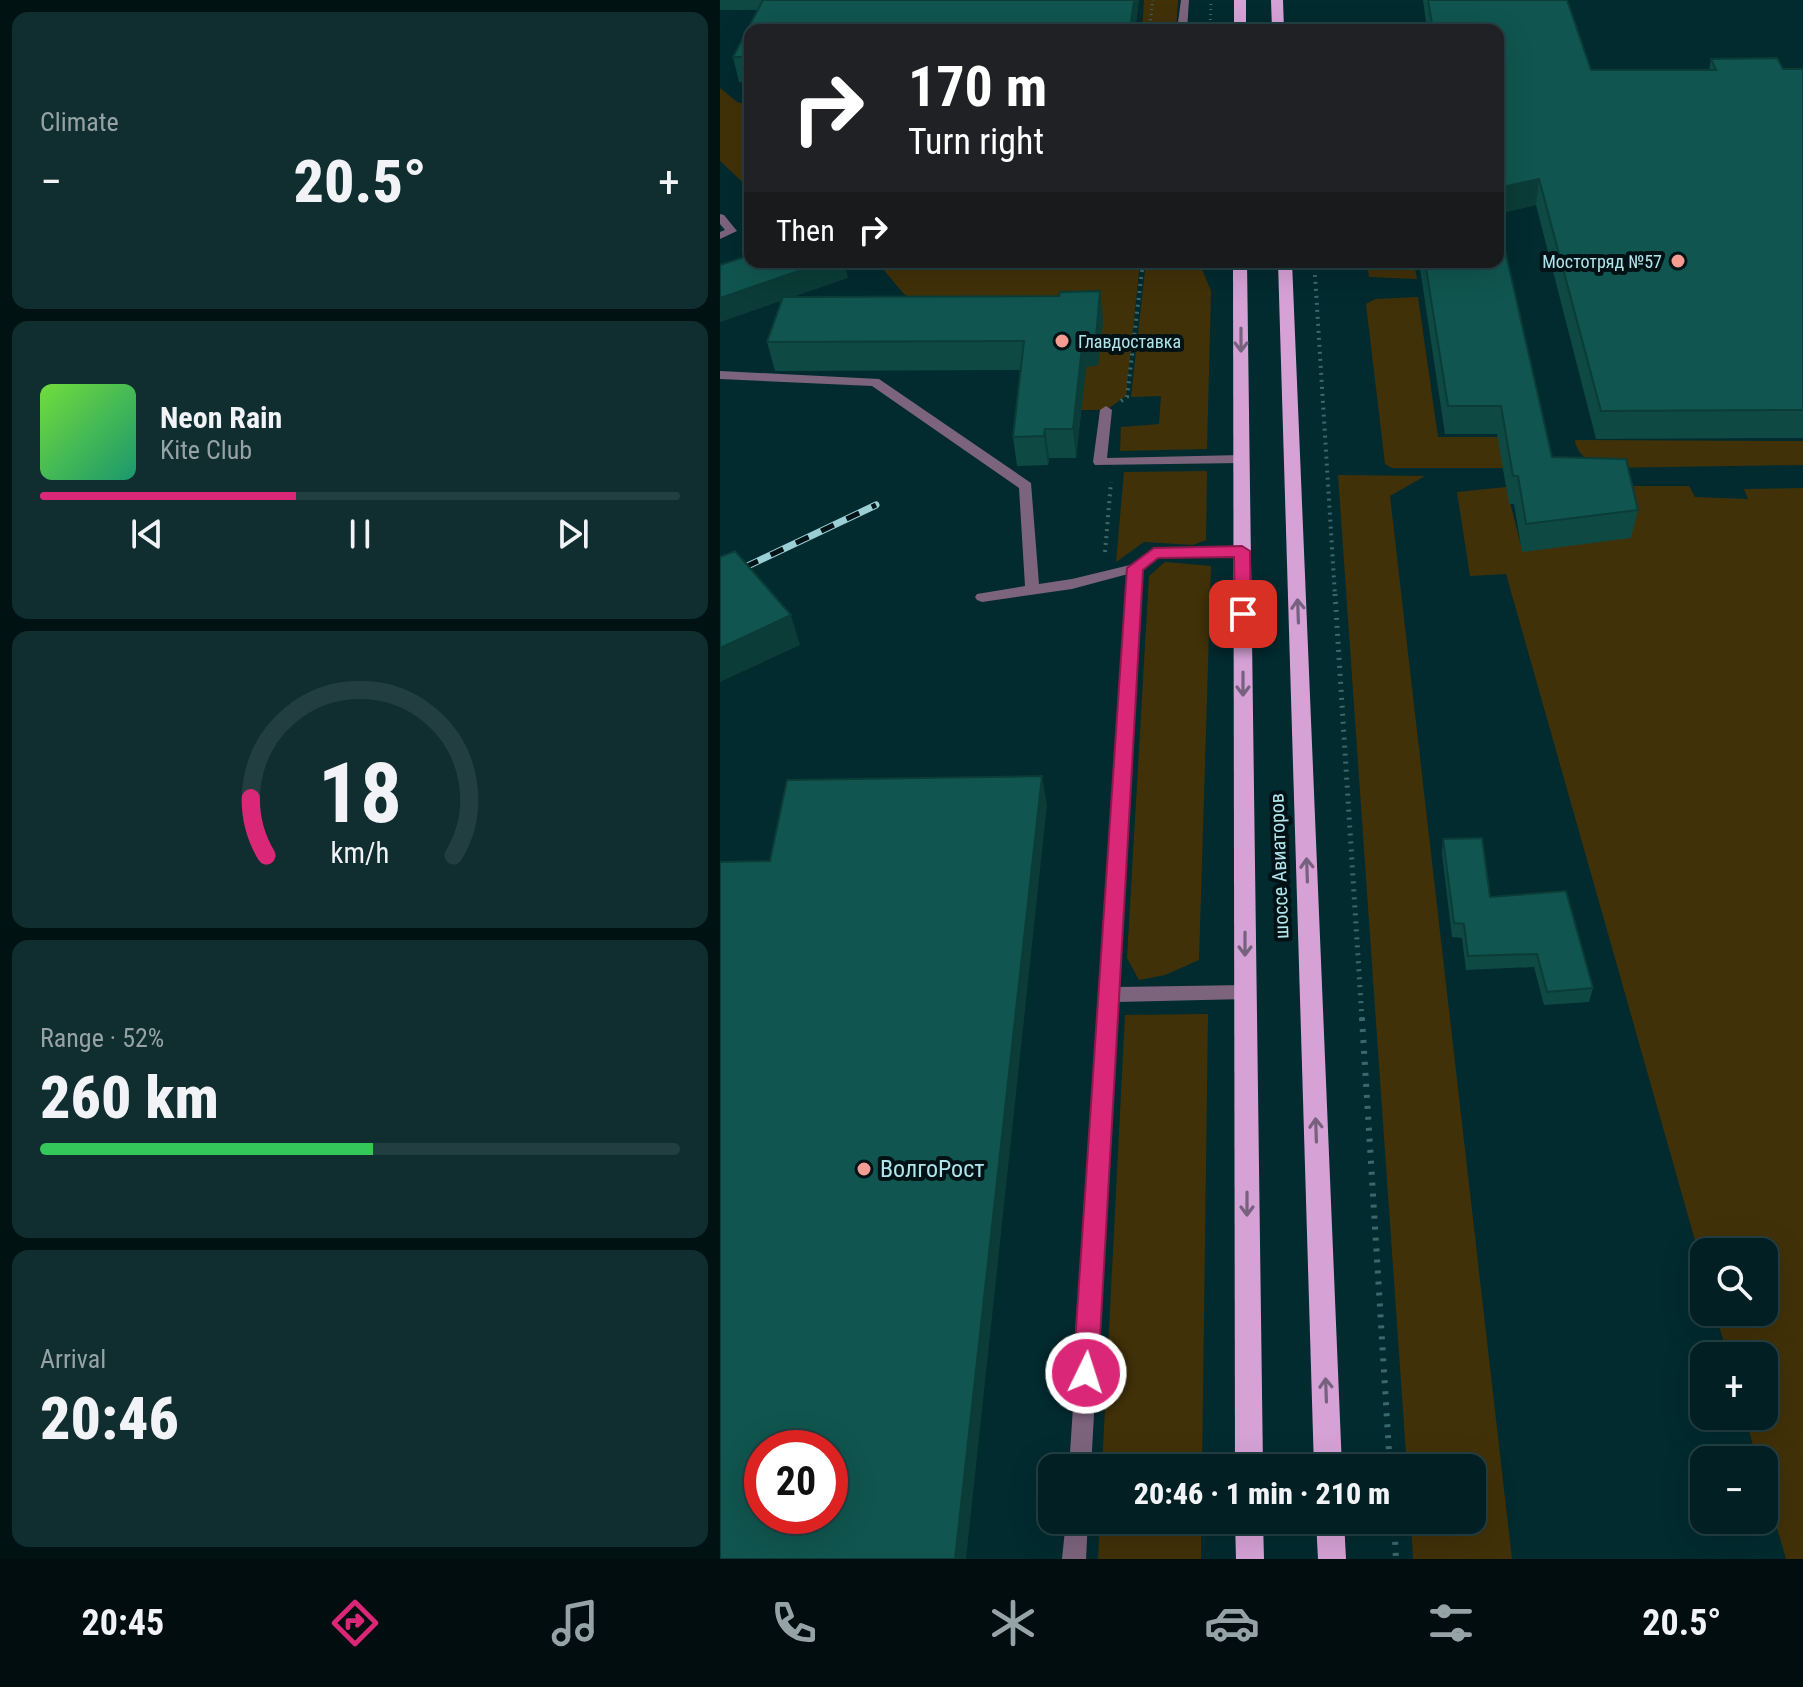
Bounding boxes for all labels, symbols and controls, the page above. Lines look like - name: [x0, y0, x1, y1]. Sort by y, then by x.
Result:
- text: 170 m: [908, 54, 1047, 120]
- icon: right: [776, 56, 880, 160]
- text: Climate: [40, 107, 119, 137]
- text: Turn right: [908, 121, 1044, 163]
- text: 20.5°: [294, 146, 427, 217]
- text: −: [40, 156, 62, 208]
- text: +: [658, 156, 680, 208]
- icon: right: [851, 208, 895, 252]
- text: Then: [776, 213, 835, 248]
- place label: Мостотряд №57: [1542, 251, 1662, 272]
- marker: Мостотряд №57: [1669, 252, 1687, 270]
- one-way arrow: [1233, 326, 1249, 353]
- place label: Главдоставка: [1078, 331, 1181, 352]
- marker: Главдоставка: [1053, 332, 1071, 350]
- text: Neon Rain: [160, 400, 282, 435]
- text: Kite Club: [160, 435, 252, 465]
- icon: previous: [125, 512, 169, 556]
- icon: pause: [338, 512, 382, 556]
- icon: next: [551, 512, 595, 556]
- pin: [1209, 580, 1277, 648]
- icon: arrive: [1221, 592, 1265, 636]
- one-way arrow: [1290, 598, 1305, 625]
- one-way arrow: [1235, 670, 1251, 697]
- text: 18: [318, 744, 402, 841]
- street label: шоссе Авиаторов: [1264, 793, 1294, 939]
- text: km/h: [331, 836, 389, 870]
- one-way arrow: [1300, 857, 1315, 884]
- one-way arrow: [1237, 930, 1253, 957]
- text: Range · 52%: [40, 1023, 164, 1053]
- text: 260 km: [40, 1062, 219, 1133]
- one-way arrow: [1309, 1117, 1324, 1144]
- place label: ВолгоРост: [880, 1155, 984, 1183]
- marker: ВолгоРост: [855, 1160, 873, 1178]
- one-way arrow: [1239, 1190, 1255, 1217]
- map controls: [1690, 1238, 1778, 1534]
- button: search: [1690, 1238, 1778, 1326]
- position arrow: [1044, 1331, 1128, 1415]
- button: +: [1690, 1342, 1778, 1430]
- text: Arrival: [40, 1344, 106, 1374]
- one-way arrow: [1318, 1377, 1333, 1404]
- text: 20:46: [40, 1383, 179, 1454]
- speed limit sign: 20: [744, 1430, 848, 1534]
- button: −: [1690, 1446, 1778, 1534]
- text: 20:46 · 1 min · 210 m: [1134, 1476, 1390, 1511]
- icon: directions: [327, 1595, 383, 1651]
- icon: music: [547, 1595, 603, 1651]
- icon: phone: [766, 1595, 822, 1651]
- icon: climate: [985, 1595, 1041, 1651]
- icon: car: [1204, 1595, 1260, 1651]
- icon: filters: [1423, 1595, 1479, 1651]
- text: 20:45: [82, 1602, 164, 1644]
- text: 20.5°: [1642, 1602, 1721, 1644]

